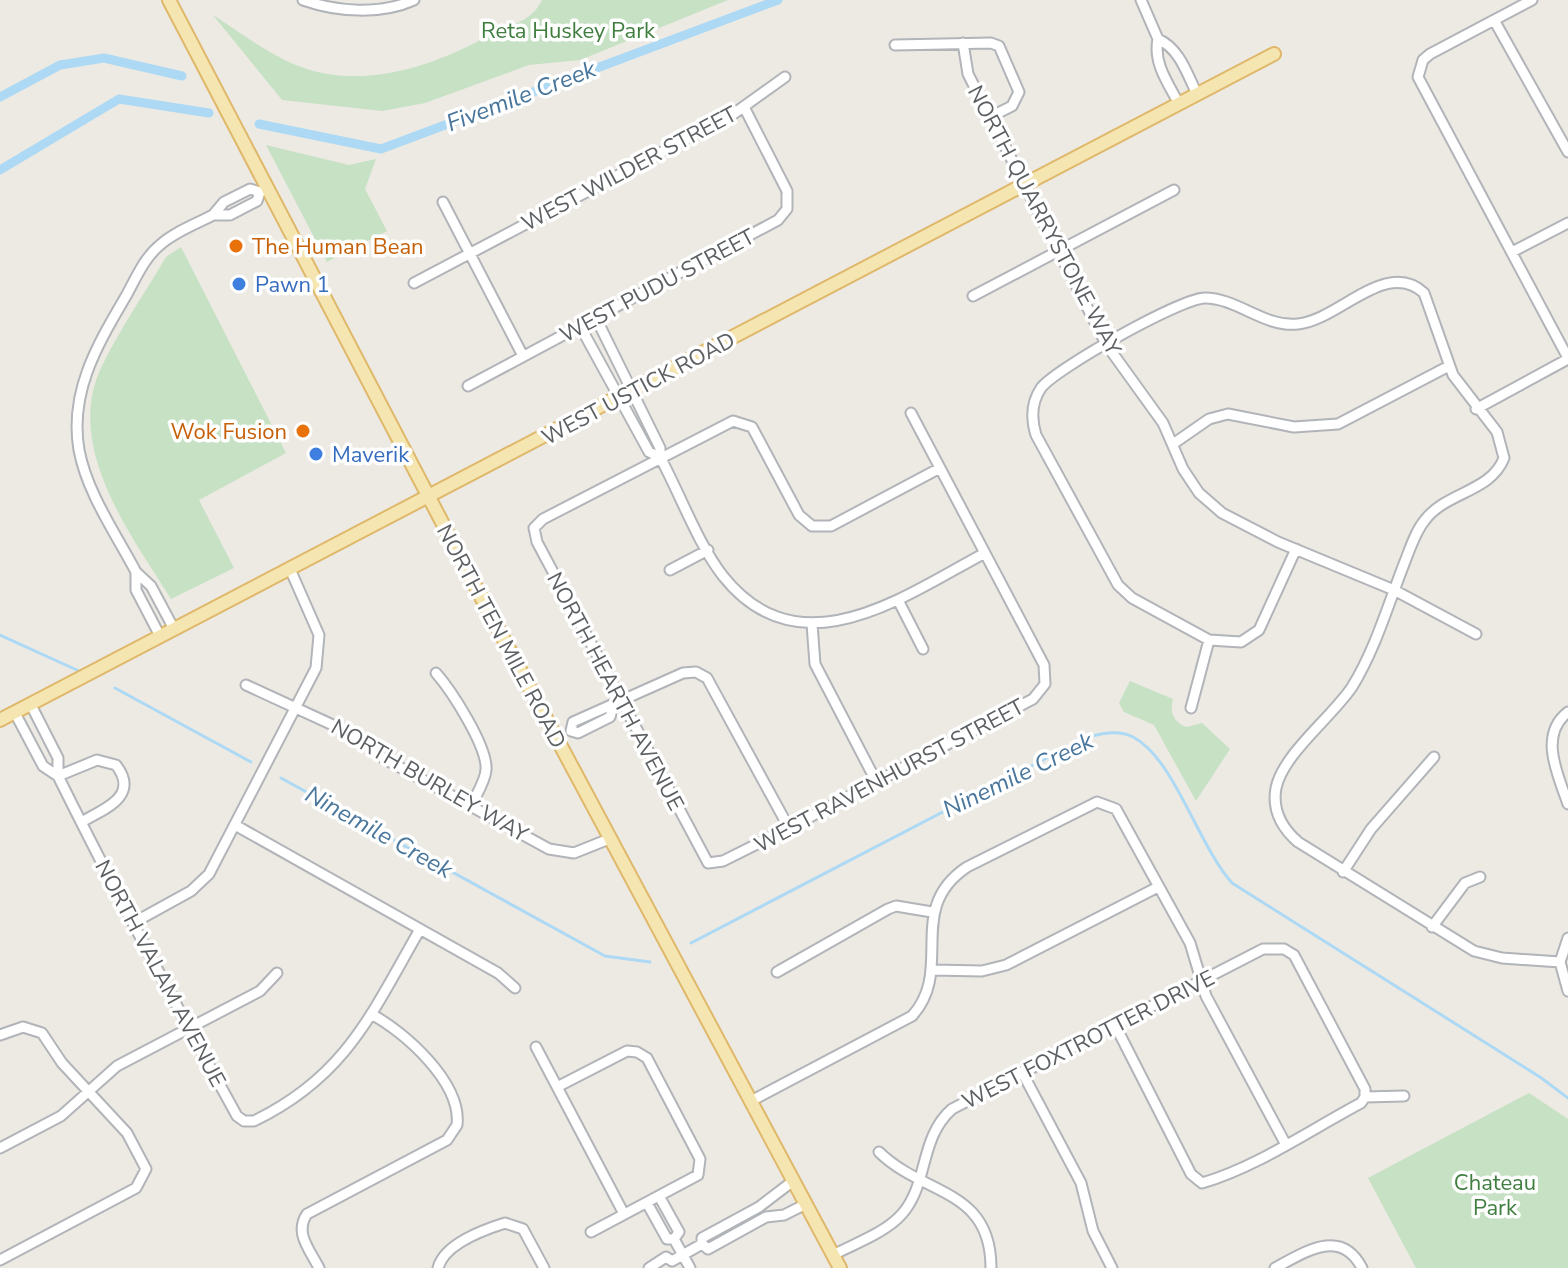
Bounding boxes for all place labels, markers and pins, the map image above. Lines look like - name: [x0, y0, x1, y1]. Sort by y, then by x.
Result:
- place label: The Human Bean: [252, 232, 424, 262]
- marker: The Human Bean: [227, 237, 245, 255]
- place label: Pawn 1: [255, 270, 330, 300]
- marker: Pawn 1: [230, 275, 248, 293]
- place label: Wok Fusion: [171, 417, 287, 447]
- marker: Wok Fusion: [294, 422, 312, 440]
- place label: Maverik: [332, 440, 410, 470]
- marker: Maverik: [307, 445, 325, 463]

